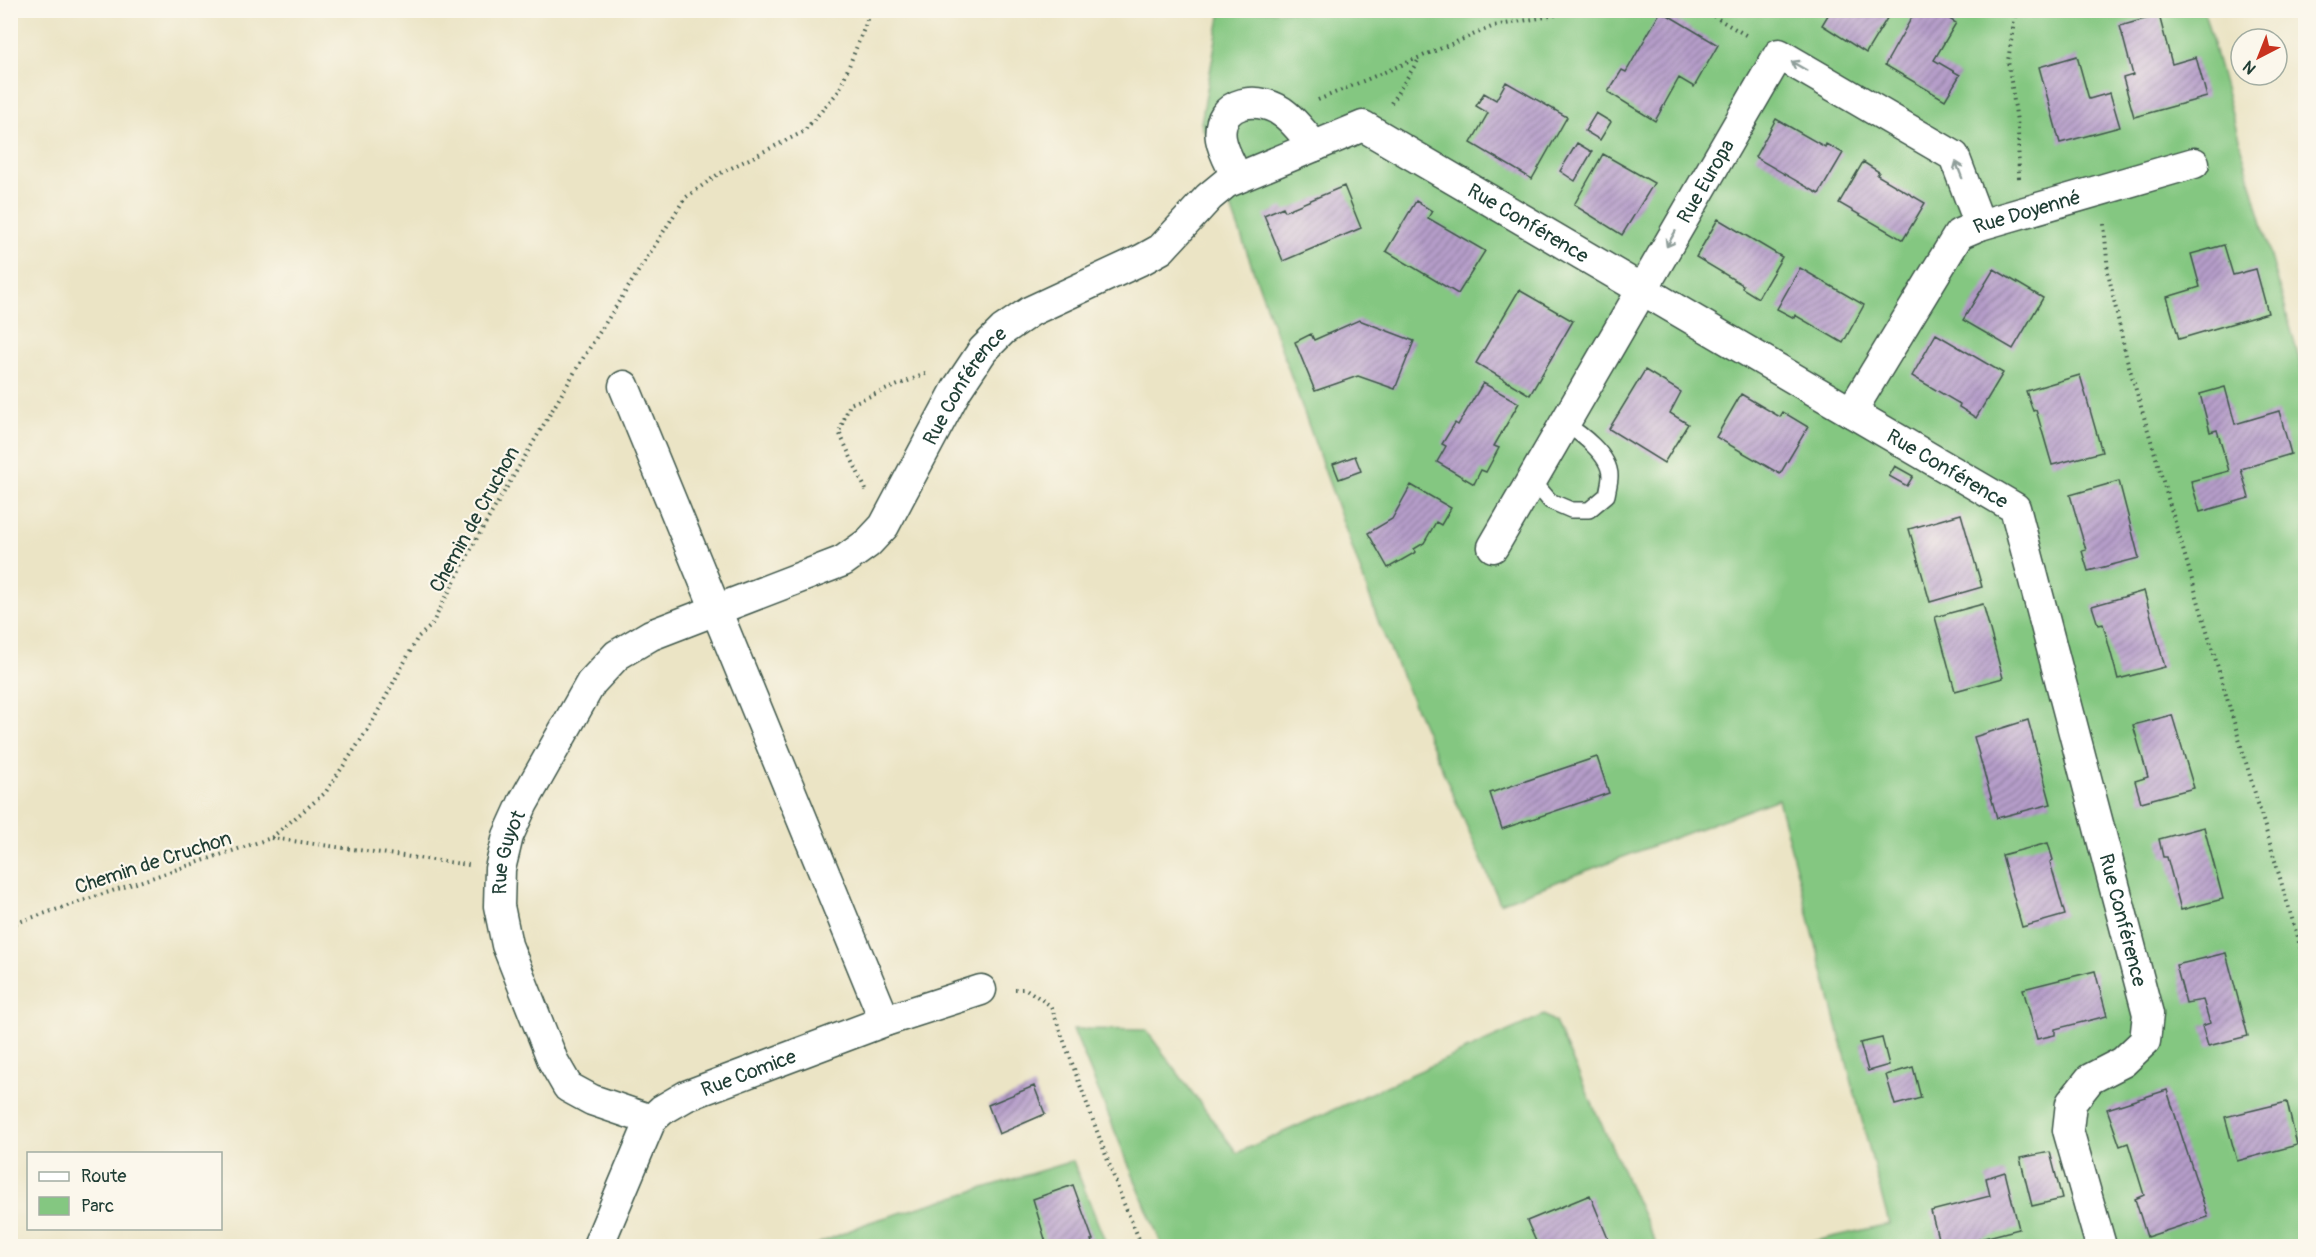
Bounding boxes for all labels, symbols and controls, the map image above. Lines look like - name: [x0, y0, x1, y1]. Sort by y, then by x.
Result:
- north arrow: [2229, 27, 2289, 87]
- text: N: [2239, 56, 2260, 78]
- one-way arrow: [1791, 59, 1808, 71]
- street label: Rue Europa: [1672, 135, 1740, 228]
- one-way arrow: [1953, 162, 1964, 180]
- street label: Rue Conférence: [1463, 178, 1593, 269]
- street label: Rue Doyenné: [1970, 185, 2084, 239]
- one-way arrow: [1664, 230, 1676, 247]
- street label: Rue Conférence: [918, 321, 1012, 449]
- street label: Rue Conférence: [1882, 424, 2013, 514]
- street label: Chemin de Cruchon: [424, 442, 525, 597]
- street label: Rue Guyot: [487, 806, 531, 895]
- street label: Chemin de Cruchon: [72, 825, 235, 900]
- street label: Rue Conférence: [2093, 851, 2152, 989]
- street label: Rue Comice: [697, 1044, 800, 1102]
- legend: [27, 1152, 222, 1230]
- text: Route: [81, 1165, 126, 1188]
- text: Parc: [81, 1195, 114, 1218]

